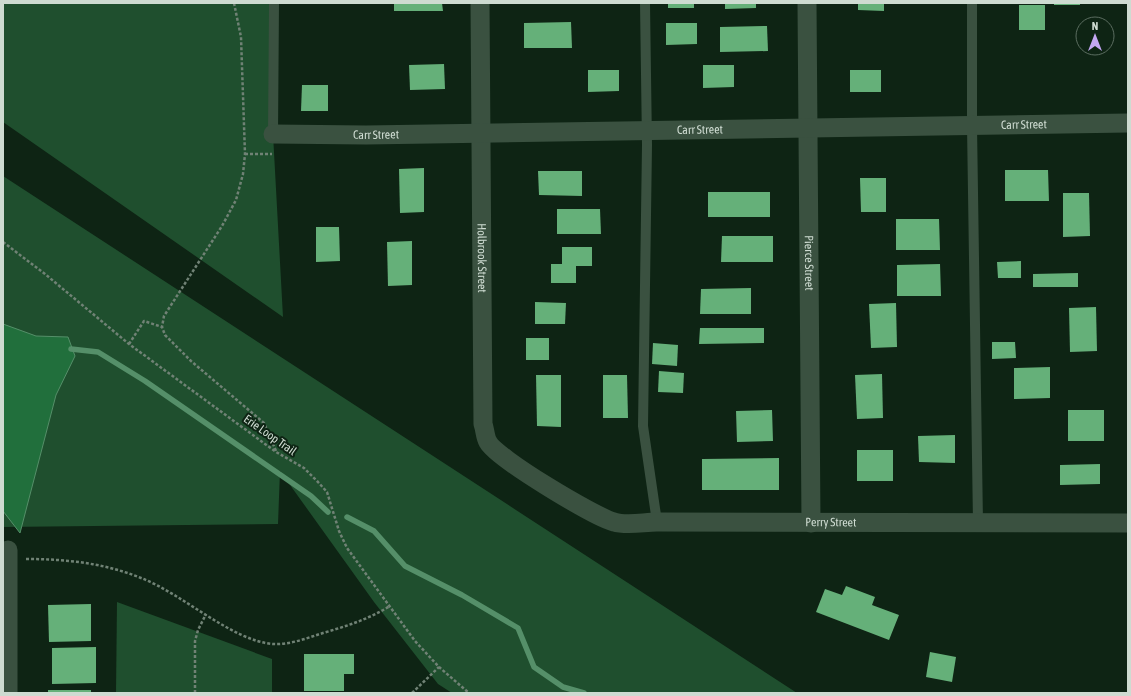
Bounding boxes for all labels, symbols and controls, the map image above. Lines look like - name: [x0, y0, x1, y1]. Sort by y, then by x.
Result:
- north arrow: [1075, 16, 1115, 56]
- text: N: [1092, 20, 1098, 32]
- street label: Carr Street: [1001, 117, 1048, 132]
- street label: Carr Street: [677, 122, 724, 137]
- street label: Carr Street: [353, 127, 400, 142]
- street label: Holbrook Street: [475, 223, 489, 293]
- street label: Pierce Street: [802, 235, 816, 291]
- street label: Erie Loop Trail: [241, 412, 300, 459]
- street label: Perry Street: [805, 515, 857, 529]

